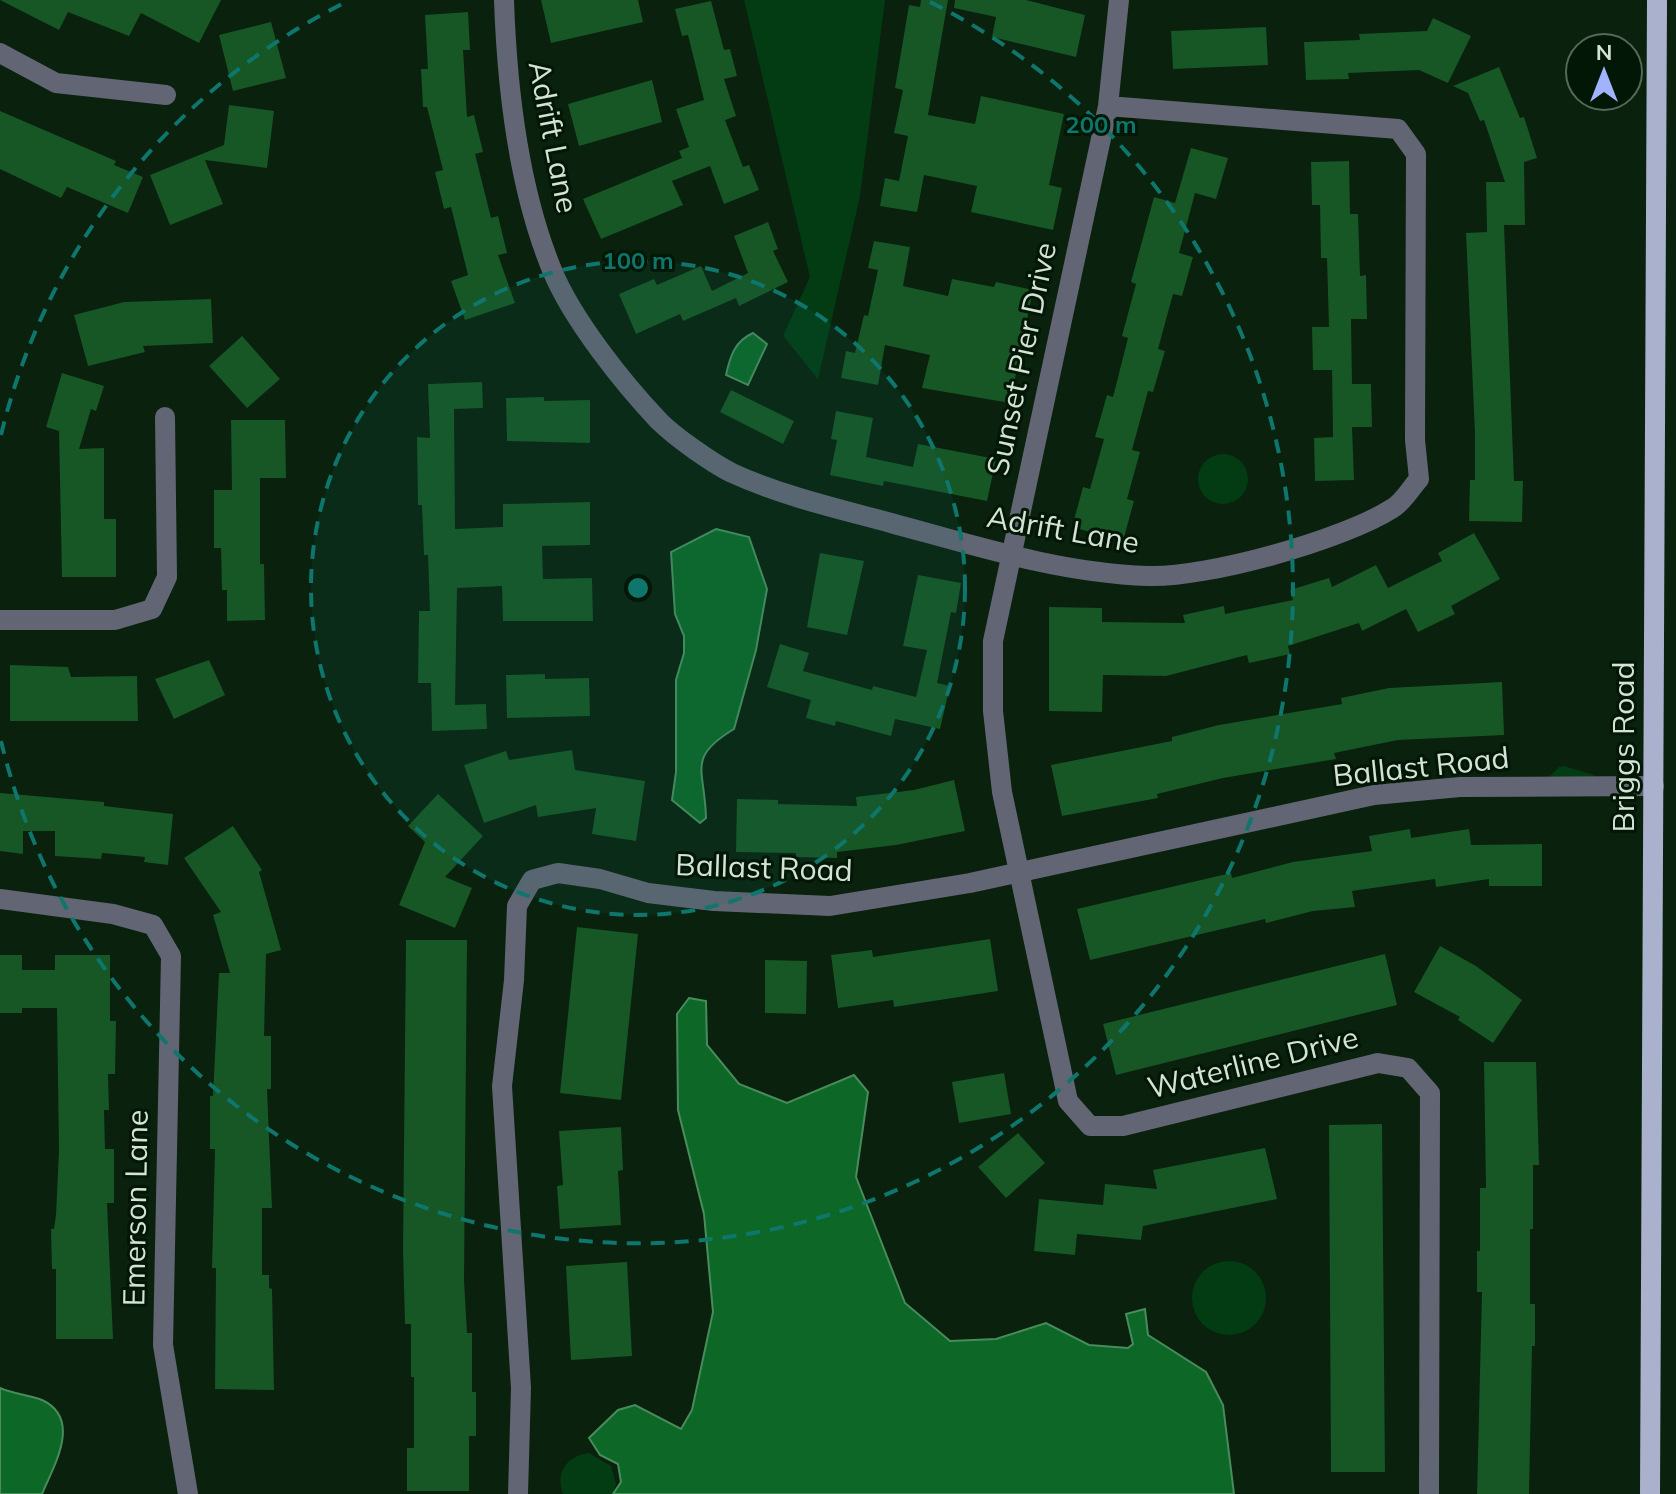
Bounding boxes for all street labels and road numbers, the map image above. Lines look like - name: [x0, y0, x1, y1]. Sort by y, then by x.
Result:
- street label: Adrift Lane: [521, 58, 587, 216]
- street label: Sunset Pier Drive: [978, 239, 1064, 479]
- street label: Adrift Lane: [984, 497, 1142, 561]
- street label: Briggs Road: [1604, 662, 1642, 832]
- street label: Ballast Road: [1331, 738, 1511, 794]
- street label: Ballast Road: [675, 845, 853, 889]
- street label: Waterline Drive: [1144, 1018, 1362, 1107]
- street label: Emerson Lane: [114, 1109, 156, 1307]

